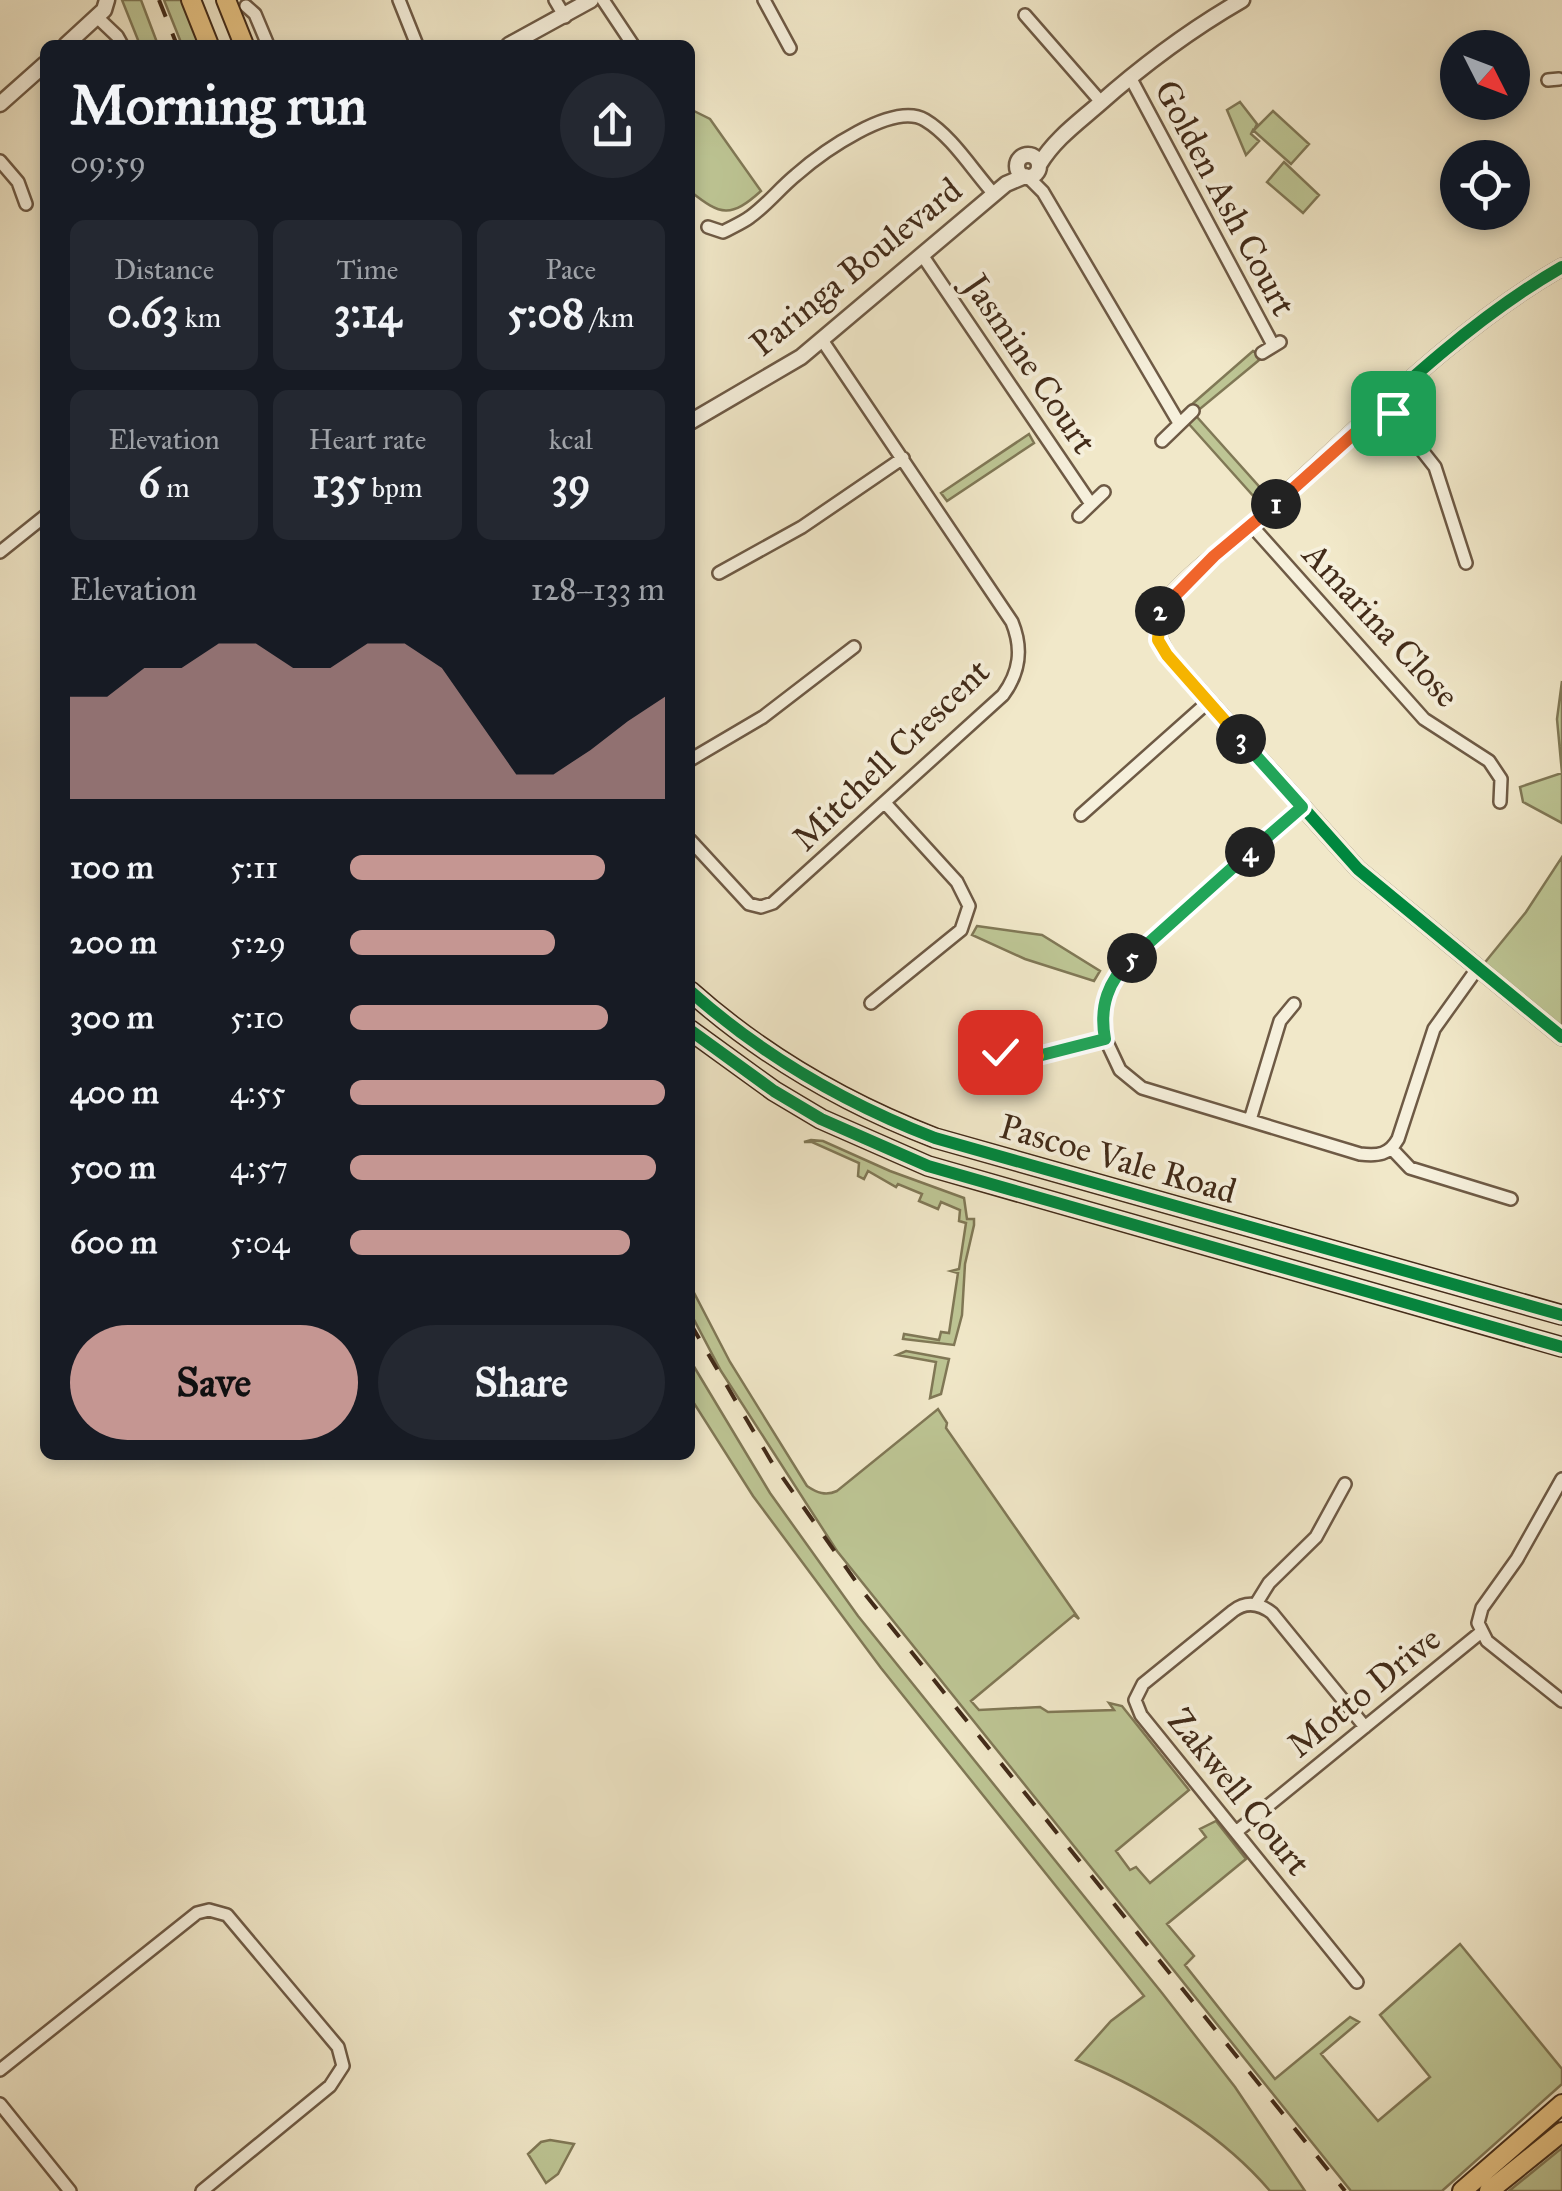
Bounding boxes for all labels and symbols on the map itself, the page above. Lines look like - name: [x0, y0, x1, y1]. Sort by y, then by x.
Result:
- north arrow: [1440, 30, 1530, 120]
- street label: Golden Ash Court: [1145, 73, 1305, 323]
- street label: Paringa Boulevard: [741, 168, 971, 366]
- street label: Jasmine Court: [952, 263, 1106, 462]
- pin: [1351, 371, 1436, 456]
- pin: 1: [1251, 479, 1301, 529]
- street label: Amarina Close: [1292, 532, 1468, 717]
- pin: 2: [1135, 586, 1185, 636]
- street label: Mitchell Crescent: [783, 650, 999, 860]
- pin: 3: [1216, 714, 1266, 764]
- pin: 4: [1225, 827, 1275, 877]
- pin: 5: [1107, 933, 1157, 983]
- pin: [958, 1010, 1043, 1095]
- street label: Pascoe Vale Road: [995, 1105, 1242, 1213]
- street label: Motto Drive: [1279, 1617, 1449, 1767]
- street label: Zakwell Court: [1159, 1700, 1319, 1884]

